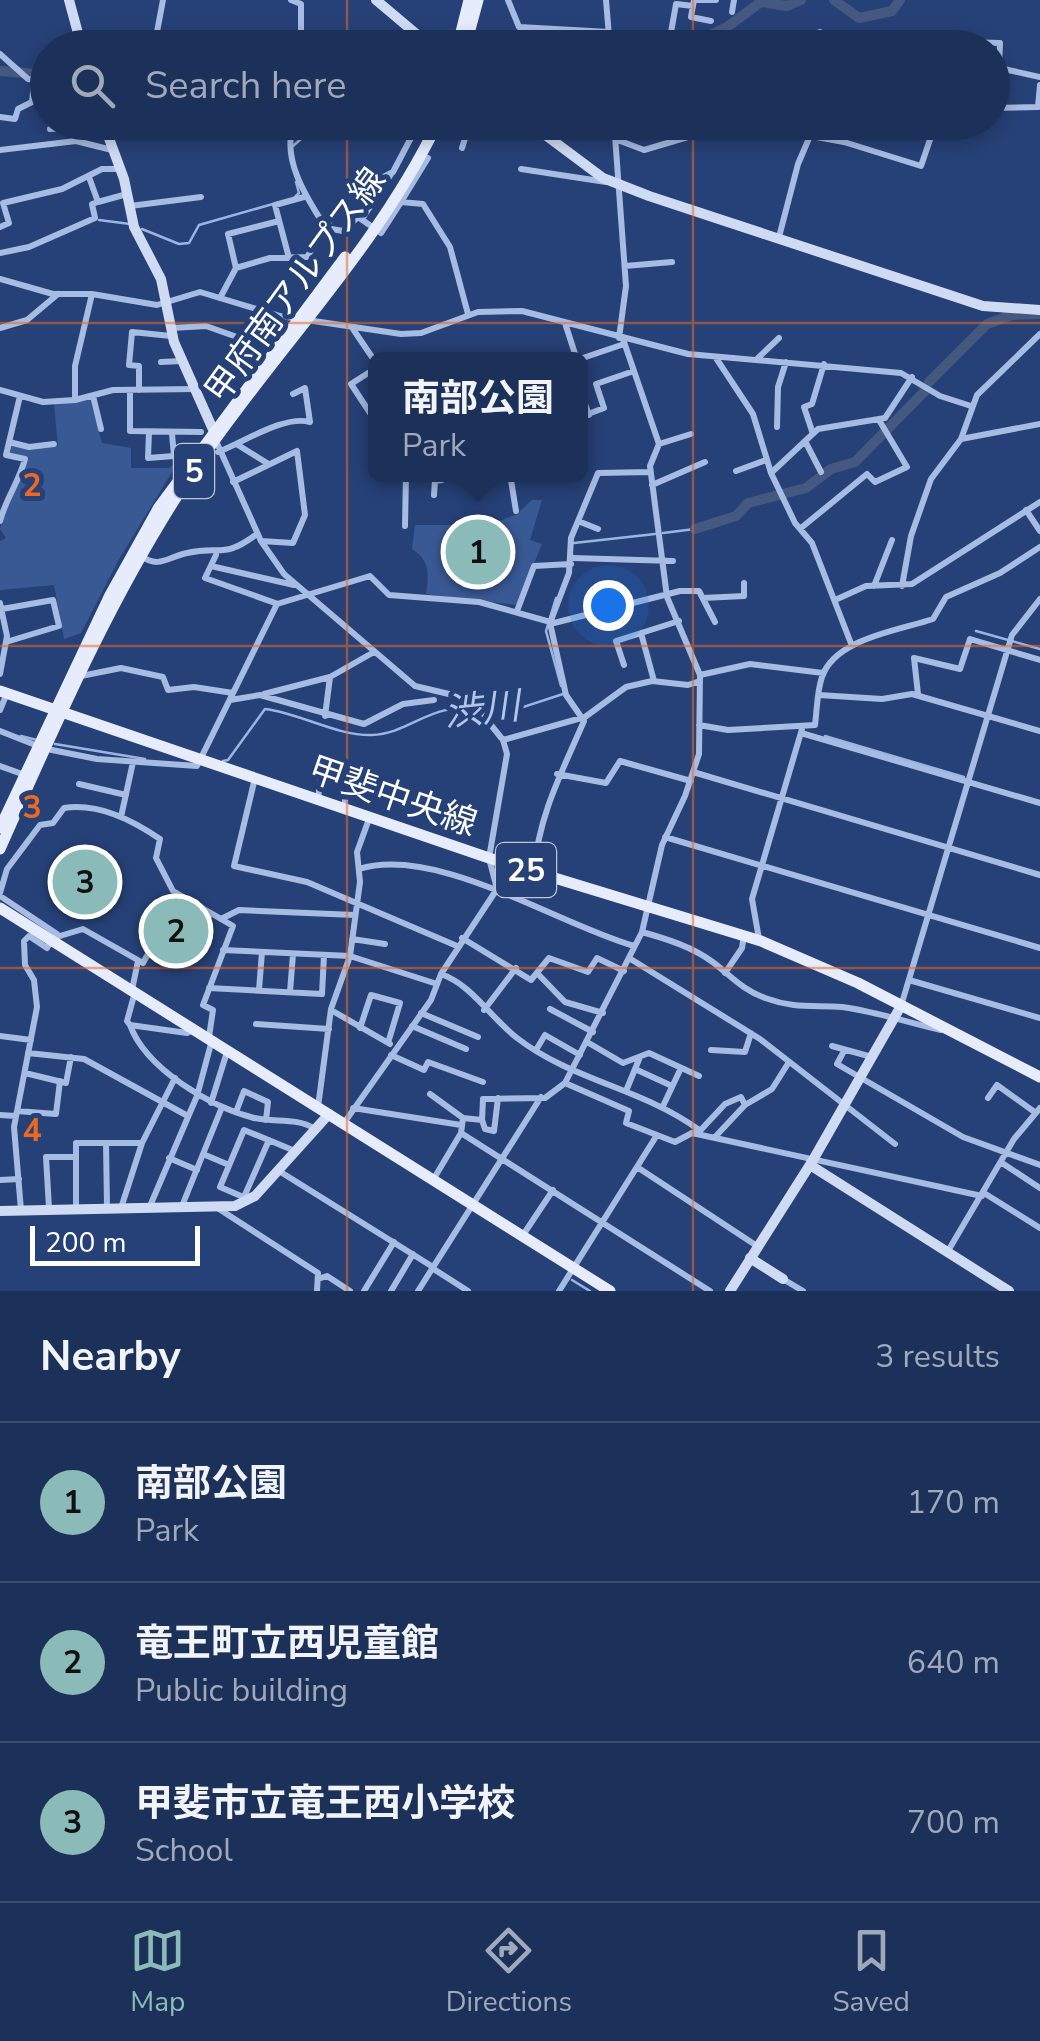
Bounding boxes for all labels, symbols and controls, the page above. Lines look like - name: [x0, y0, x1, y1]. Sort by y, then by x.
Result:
- search box: [30, 30, 1010, 140]
- icon: search: [65, 58, 120, 113]
- text: Search here: [145, 60, 346, 111]
- street label: 甲府南アルプス線: [194, 158, 397, 412]
- popup: [368, 352, 588, 482]
- text: 南部公園: [402, 373, 554, 424]
- text: Park: [402, 424, 466, 467]
- road number: 5: [174, 444, 214, 498]
- text: 2: [22, 464, 42, 507]
- pin: 1: [446, 514, 510, 590]
- your location: [583, 580, 634, 631]
- water label: 渋川: [442, 680, 526, 739]
- street label: 甲斐中央線: [302, 746, 483, 847]
- text: 3: [22, 786, 42, 829]
- road number: 25: [496, 843, 556, 897]
- pin: 3: [52, 844, 118, 920]
- pin: 2: [144, 894, 208, 968]
- text: 4: [22, 1109, 42, 1152]
- scale bar: [30, 1221, 200, 1266]
- text: 200 m: [45, 1224, 127, 1262]
- text: Nearby: [40, 1328, 181, 1385]
- text: 3 results: [875, 1335, 1000, 1378]
- text: 南部公園: [135, 1458, 287, 1509]
- text: 1: [63, 1481, 82, 1524]
- text: 170 m: [907, 1481, 1000, 1524]
- text: Park: [135, 1509, 199, 1552]
- text: 竜王町立西児童館: [135, 1618, 439, 1669]
- text: 2: [63, 1641, 82, 1684]
- text: 640 m: [907, 1641, 1000, 1684]
- text: Public building: [135, 1669, 348, 1712]
- text: 甲斐市立竜王西小学校: [135, 1778, 515, 1829]
- text: 3: [63, 1801, 82, 1844]
- text: 700 m: [907, 1801, 1000, 1844]
- text: School: [135, 1829, 233, 1872]
- tab: Map: [130, 1923, 185, 2021]
- tab: Directions: [446, 1923, 572, 2021]
- tab: Saved: [832, 1923, 910, 2021]

